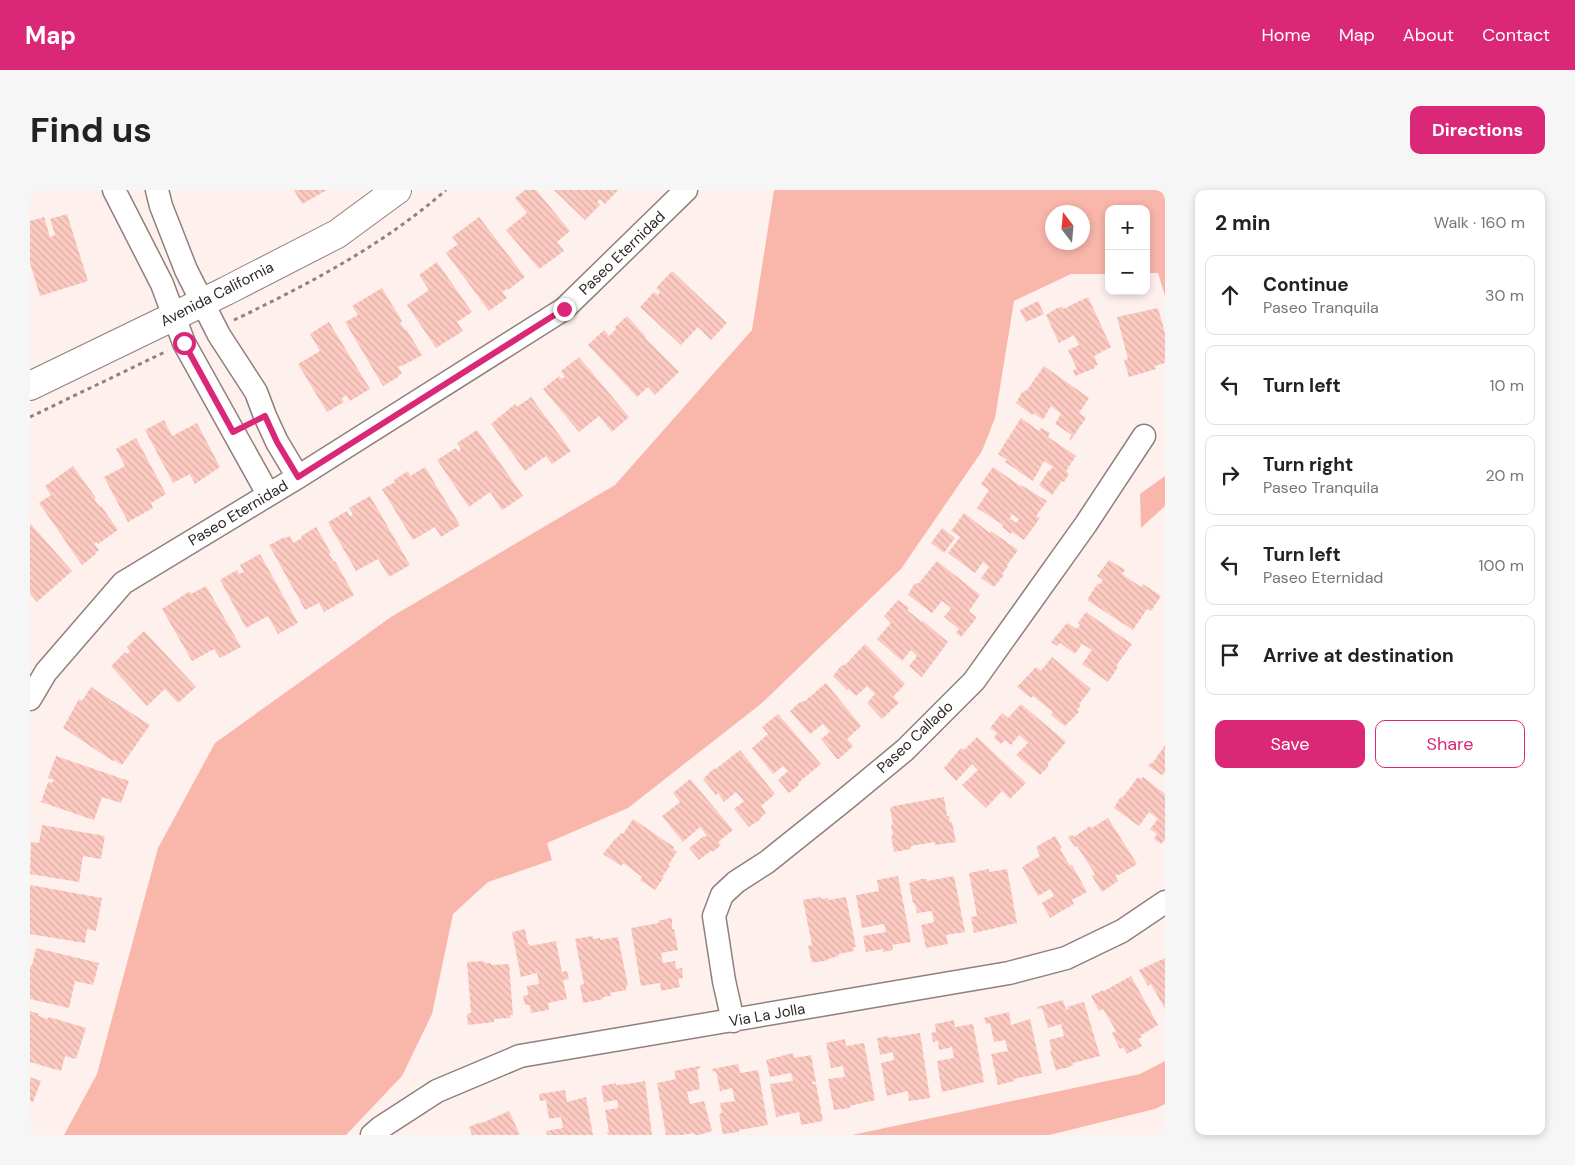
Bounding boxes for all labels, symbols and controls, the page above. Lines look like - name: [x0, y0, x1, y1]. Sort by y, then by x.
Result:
- text: Map: [25, 20, 76, 51]
- text: Home: [1261, 23, 1311, 47]
- text: Map: [1339, 23, 1375, 47]
- text: About: [1403, 23, 1454, 47]
- text: Contact: [1482, 23, 1550, 47]
- button: Directions: [1410, 106, 1545, 154]
- text: Find us: [30, 107, 152, 153]
- north arrow: [1045, 205, 1090, 250]
- map controls: [1105, 205, 1150, 295]
- button: +: [1105, 205, 1150, 250]
- street label: Paseo Eternidad: [574, 207, 670, 299]
- text: 2 min: [1215, 209, 1271, 237]
- text: Walk · 160 m: [1434, 212, 1525, 233]
- button: −: [1105, 250, 1150, 295]
- street label: Avenida California: [157, 257, 277, 331]
- text: Continue: [1263, 272, 1349, 297]
- icon: ahead: [1216, 281, 1244, 309]
- text: 30 m: [1485, 285, 1524, 306]
- text: Paseo Tranquila: [1263, 297, 1379, 318]
- route end: [553, 298, 576, 321]
- route start: [173, 332, 196, 355]
- icon: left: [1216, 371, 1244, 399]
- text: Turn left: [1263, 373, 1341, 398]
- text: 10 m: [1490, 375, 1524, 396]
- text: Turn right: [1263, 452, 1353, 477]
- icon: right: [1216, 461, 1244, 489]
- text: 20 m: [1485, 465, 1524, 486]
- street label: Paseo Eternidad: [184, 475, 292, 551]
- text: Paseo Tranquila: [1263, 477, 1379, 498]
- text: Turn left: [1263, 542, 1341, 567]
- icon: left: [1216, 551, 1244, 579]
- text: 100 m: [1479, 555, 1524, 576]
- text: Paseo Eternidad: [1263, 567, 1383, 588]
- icon: arrive: [1216, 641, 1244, 669]
- text: Arrive at destination: [1263, 643, 1454, 668]
- street label: Paseo Callado: [873, 696, 958, 778]
- button: Save: [1215, 720, 1365, 768]
- button: Share: [1375, 720, 1525, 768]
- street label: Via La Jolla: [727, 998, 807, 1032]

